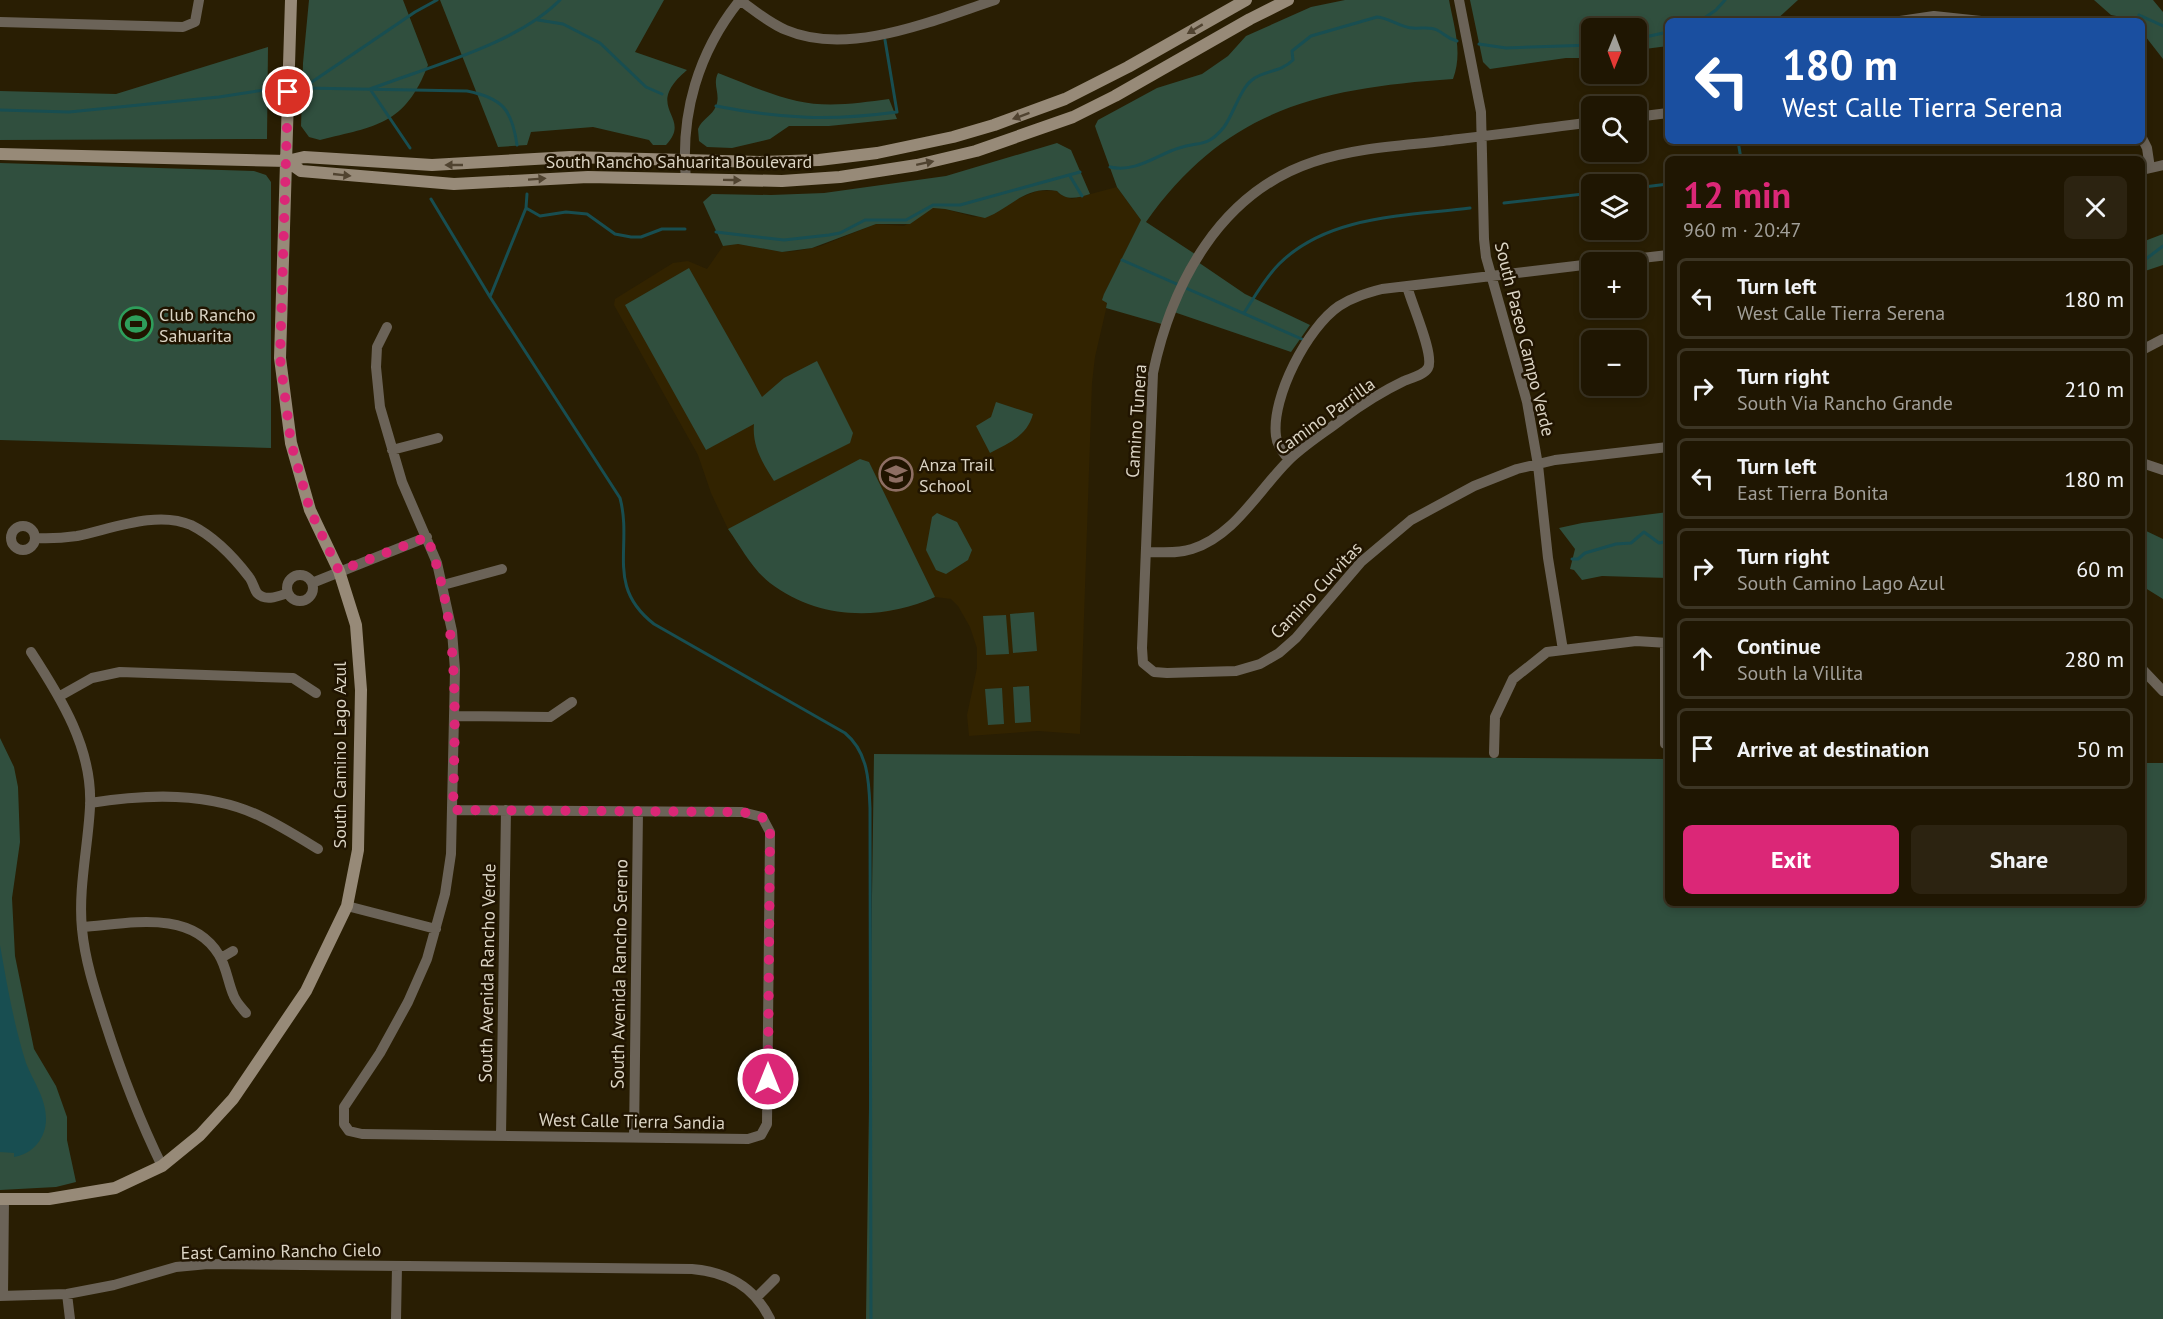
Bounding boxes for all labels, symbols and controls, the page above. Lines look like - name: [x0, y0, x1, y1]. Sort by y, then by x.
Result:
- north arrow: [1581, 18, 1647, 84]
- map controls: [1581, 18, 1647, 396]
- one-way arrow: [1187, 24, 1203, 35]
- text: 180 m: [1782, 37, 1898, 92]
- icon: left: [1683, 42, 1761, 120]
- pin: [262, 66, 313, 117]
- icon: arrive: [271, 75, 304, 108]
- text: West Calle Tierra Serena: [1782, 90, 2063, 124]
- button: search: [1581, 96, 1647, 162]
- one-way arrow: [1012, 111, 1030, 121]
- street label: South Rancho Sahuarita Boulevard: [546, 150, 812, 173]
- one-way arrow: [916, 158, 935, 167]
- one-way arrow: [444, 160, 463, 170]
- one-way arrow: [333, 170, 352, 180]
- text: 12 min: [1683, 171, 1791, 218]
- one-way arrow: [527, 174, 546, 184]
- button: layers: [1581, 174, 1647, 240]
- one-way arrow: [722, 176, 741, 185]
- button: close: [2064, 176, 2127, 239]
- text: 960 m · 20:47: [1683, 217, 1801, 243]
- street label: South Paseo Campo Verde: [1490, 239, 1560, 439]
- button: +: [1581, 252, 1647, 318]
- text: Turn left: [1737, 272, 1817, 300]
- icon: left: [1686, 282, 1719, 315]
- text: 180 m: [2064, 285, 2124, 313]
- text: West Calle Tierra Serena: [1737, 300, 1945, 326]
- place label: Club Rancho Sahuarita: [159, 303, 256, 347]
- sports icon: Club Rancho Sahuarita: [118, 306, 154, 342]
- button: −: [1581, 330, 1647, 396]
- text: Turn right: [1737, 362, 1829, 390]
- street label: Camino Tunera: [1121, 363, 1151, 479]
- street label: Camino Parrilla: [1271, 372, 1379, 460]
- icon: right: [1686, 372, 1719, 405]
- text: 210 m: [2064, 375, 2124, 403]
- text: South Via Rancho Grande: [1737, 390, 1953, 416]
- text: Turn left: [1737, 452, 1817, 480]
- place label: Anza Trail School: [919, 453, 995, 497]
- school or university icon: Anza Trail School: [878, 456, 914, 492]
- icon: left: [1686, 462, 1719, 495]
- text: 180 m: [2064, 465, 2124, 493]
- text: East Tierra Bonita: [1737, 480, 1888, 506]
- street label: Camino Curvitas: [1265, 537, 1367, 643]
- text: Turn right: [1737, 542, 1829, 570]
- icon: right: [1686, 552, 1719, 585]
- text: 60 m: [2076, 555, 2124, 583]
- text: South Camino Lago Azul: [1737, 570, 1945, 596]
- text: Continue: [1737, 632, 1821, 660]
- icon: ahead: [1686, 642, 1719, 675]
- text: 280 m: [2064, 645, 2124, 673]
- text: South la Villita: [1737, 660, 1863, 686]
- street label: South Camino Lago Azul: [328, 661, 351, 848]
- icon: arrive: [1686, 732, 1719, 765]
- text: Arrive at destination: [1737, 735, 1929, 763]
- text: 50 m: [2076, 735, 2124, 763]
- button: Exit: [1683, 825, 1899, 894]
- button: Share: [1911, 825, 2127, 894]
- street label: South Avenida Rancho Sereno: [605, 859, 633, 1089]
- street label: South Avenida Rancho Verde: [474, 863, 500, 1083]
- position arrow: [736, 1047, 800, 1111]
- street label: West Calle Tierra Sandia: [539, 1108, 725, 1134]
- street label: East Camino Rancho Cielo: [181, 1238, 381, 1264]

